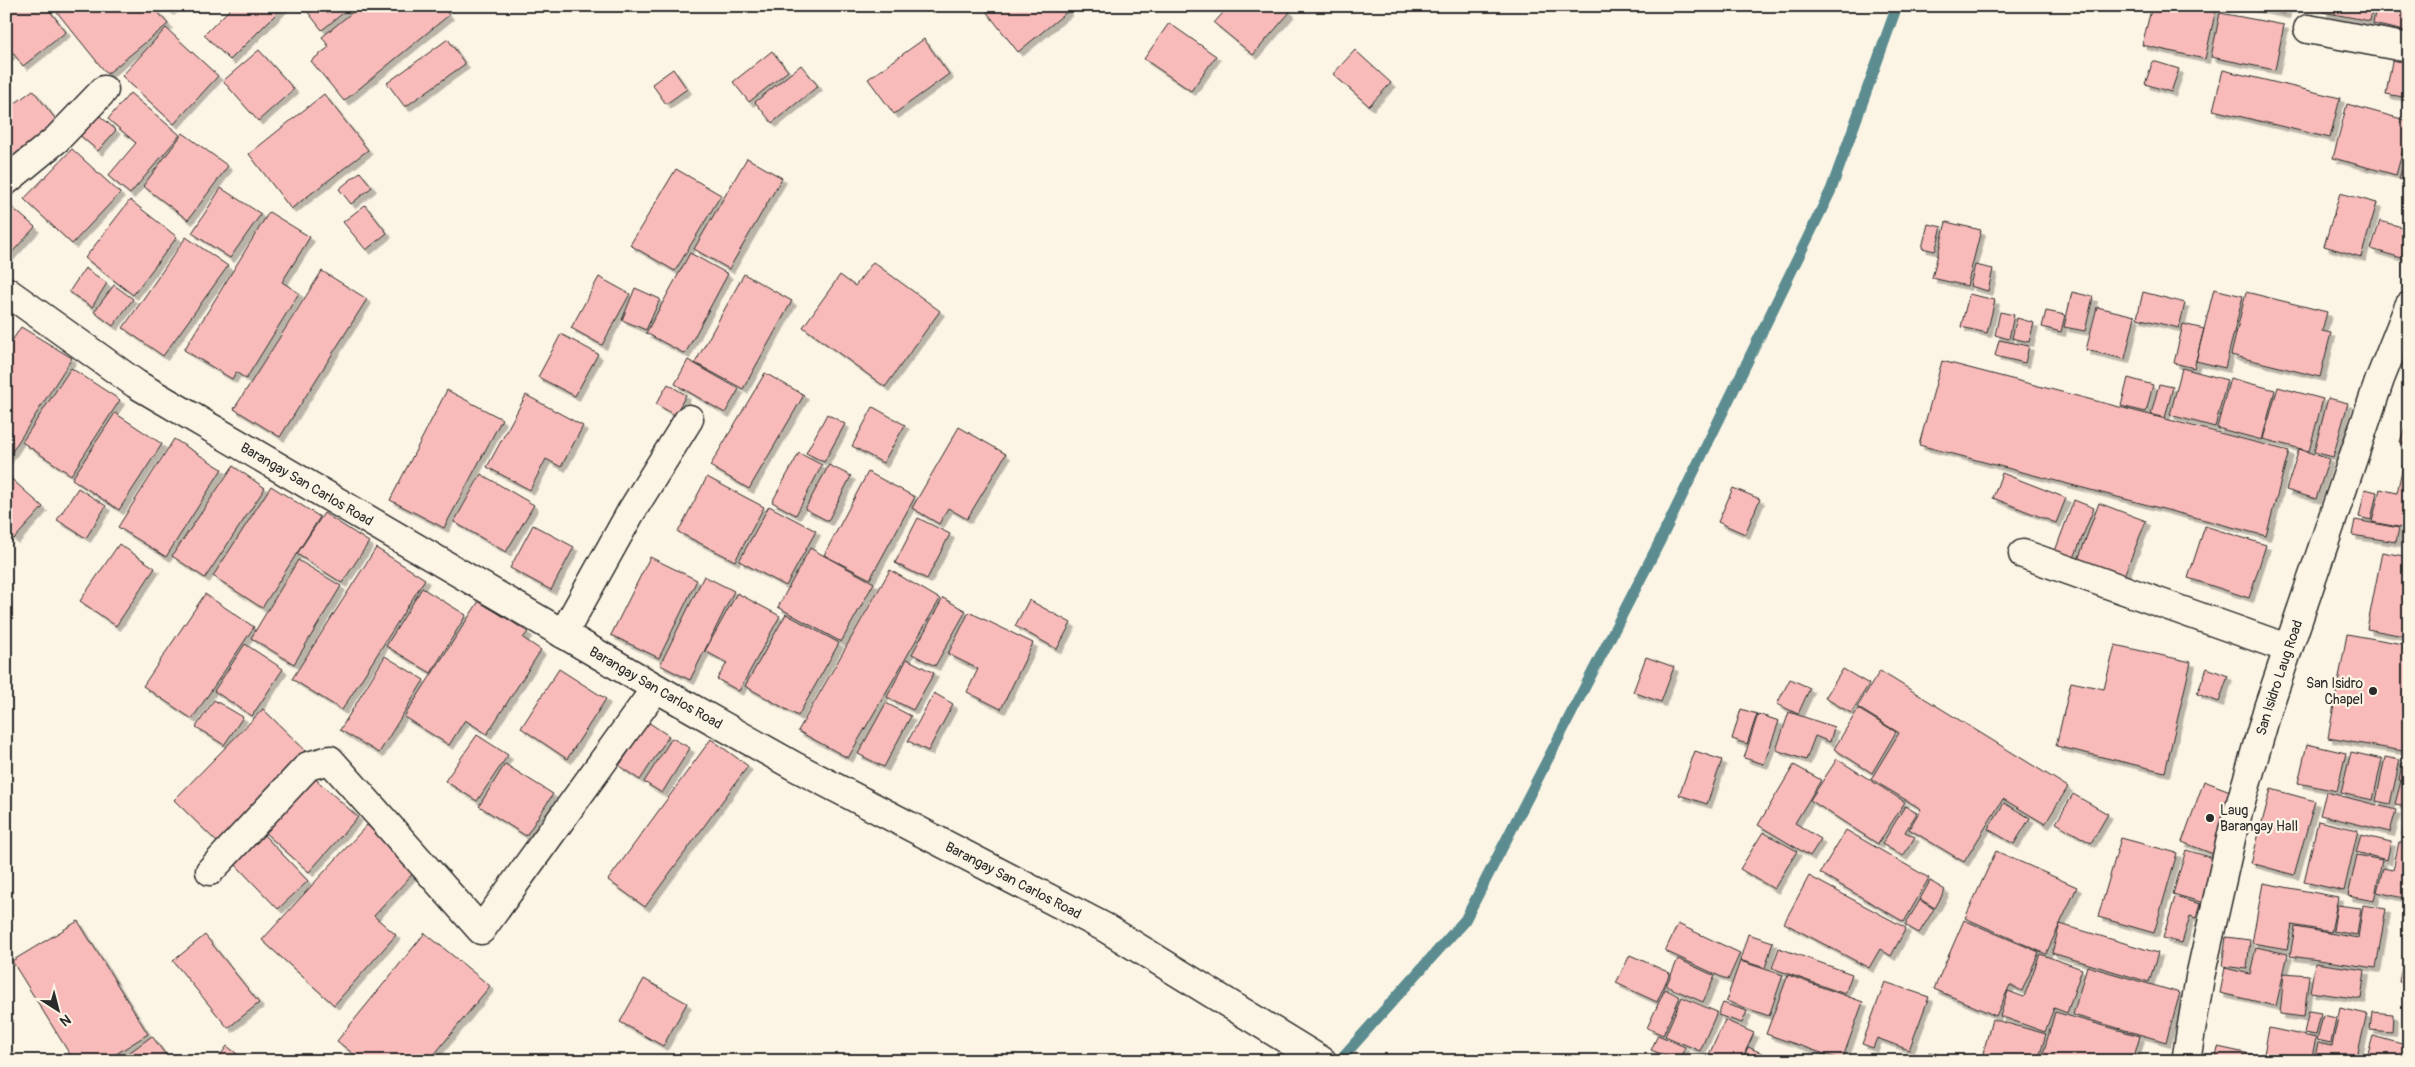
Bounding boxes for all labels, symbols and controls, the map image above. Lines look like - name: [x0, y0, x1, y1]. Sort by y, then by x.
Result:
- street label: Barangay San Carlos Road: [238, 439, 377, 529]
- street label: San Isidro Laug Road: [2252, 618, 2306, 737]
- street label: Barangay San Carlos Road: [587, 643, 726, 732]
- place label: San Isidro Chapel: [2306, 675, 2363, 708]
- marker: San Isidro Chapel: [2367, 685, 2379, 697]
- place label: Laug Barangay Hall: [2220, 802, 2298, 835]
- marker: Laug Barangay Hall: [2204, 812, 2216, 824]
- street label: Barangay San Carlos Road: [943, 838, 1084, 922]
- north arrow: [32, 984, 82, 1034]
- text: N: [57, 1010, 74, 1030]

